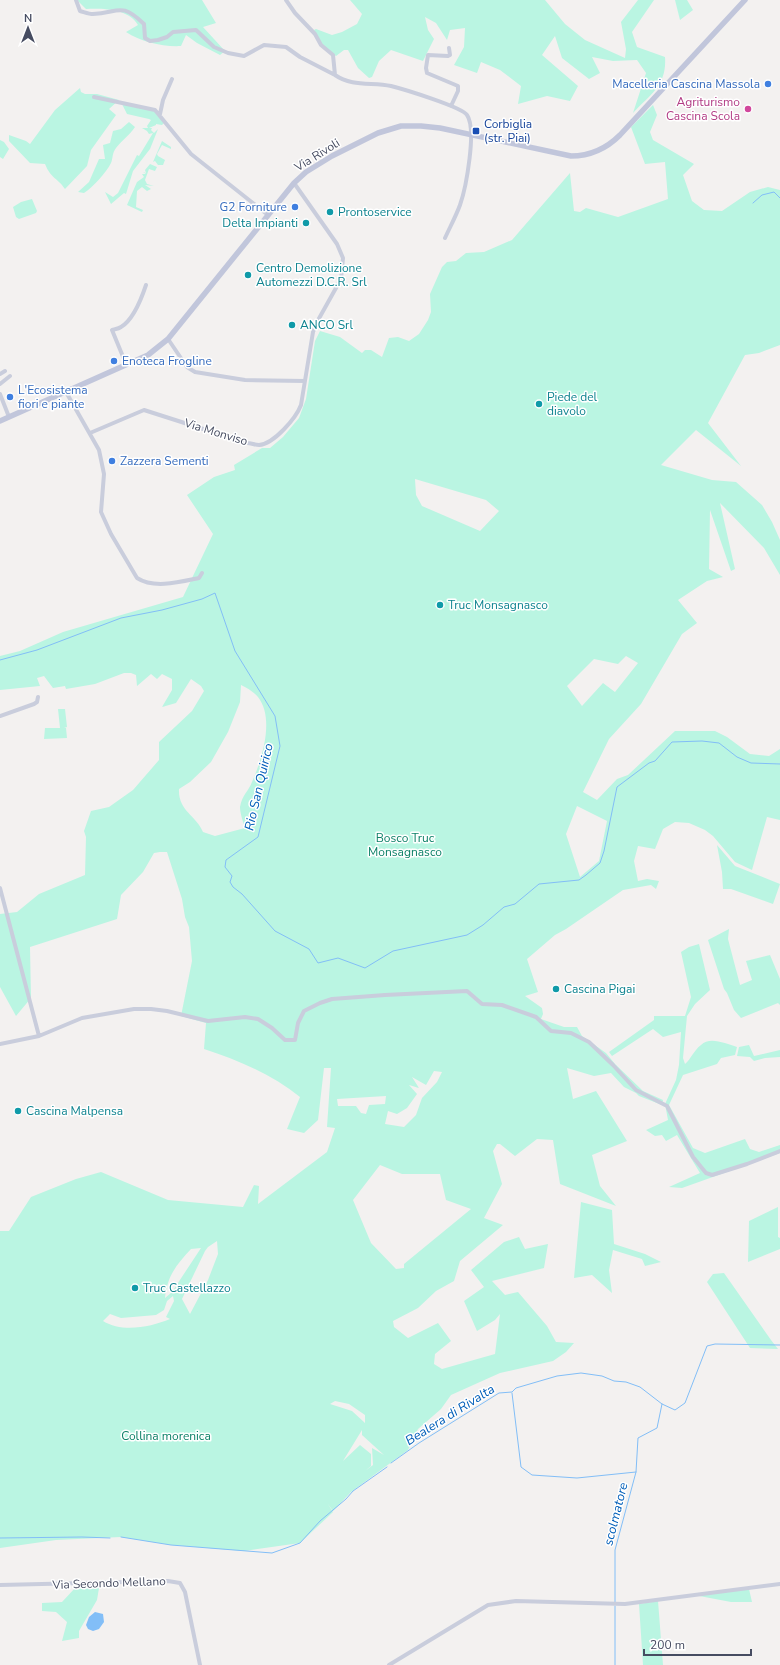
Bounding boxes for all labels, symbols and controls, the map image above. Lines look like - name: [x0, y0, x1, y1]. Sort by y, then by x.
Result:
- north arrow: [8, 8, 48, 48]
- text: N: [24, 11, 32, 26]
- place label: Macelleria Cascina Massola: [612, 76, 760, 92]
- marker: Macelleria Cascina Massola: [763, 79, 773, 89]
- place label: Agriturismo Cascina Scola: [666, 94, 740, 124]
- marker: Agriturismo Cascina Scola: [743, 104, 753, 114]
- place label: Corbiglia (str. Piai): [484, 116, 532, 146]
- marker: Corbiglia (str. Piai): [471, 126, 481, 136]
- street label: Via Rivoli: [291, 135, 343, 176]
- place label: G2 Forniture: [220, 199, 287, 215]
- marker: G2 Forniture: [290, 202, 300, 212]
- place label: Prontoservice: [338, 204, 412, 220]
- marker: Prontoservice: [325, 207, 335, 217]
- place label: Delta Impianti: [222, 215, 298, 231]
- marker: Delta Impianti: [301, 218, 311, 228]
- place label: Centro Demolizione Automezzi D.C.R. Srl: [256, 260, 367, 290]
- marker: Centro Demolizione Automezzi D.C.R. Srl: [243, 270, 253, 280]
- place label: ANCO Srl: [300, 317, 353, 333]
- marker: ANCO Srl: [287, 320, 297, 330]
- place label: Enoteca Frogline: [122, 353, 212, 369]
- marker: Enoteca Frogline: [109, 356, 119, 366]
- place label: L'Ecosistema fiori e piante: [18, 382, 88, 412]
- place label: Piede del diavolo: [547, 389, 598, 419]
- marker: L'Ecosistema fiori e piante: [5, 392, 15, 402]
- marker: Piede del diavolo: [534, 399, 544, 409]
- street label: Via Monviso: [181, 414, 250, 449]
- place label: Zazzera Sementi: [120, 453, 209, 469]
- marker: Zazzera Sementi: [107, 456, 117, 466]
- place label: Truc Monsagnasco: [448, 597, 548, 613]
- marker: Truc Monsagnasco: [435, 600, 445, 610]
- water label: Rio San Quirico: [240, 742, 278, 832]
- park label: Bosco Truc Monsagnasco: [368, 830, 442, 860]
- place label: Cascina Pigai: [564, 981, 635, 997]
- marker: Cascina Pigai: [551, 984, 561, 994]
- place label: Cascina Malpensa: [26, 1103, 123, 1119]
- marker: Cascina Malpensa: [13, 1106, 23, 1116]
- place label: Truc Castellazzo: [143, 1280, 231, 1296]
- marker: Truc Castellazzo: [130, 1283, 140, 1293]
- water label: Bealera di Rivalta: [402, 1380, 498, 1450]
- park label: Collina morenica: [121, 1428, 211, 1444]
- water label: scolmatore: [599, 1480, 633, 1547]
- street label: Via Secondo Mellano: [51, 1573, 166, 1593]
- scale bar: [644, 1631, 751, 1657]
- text: 200 m: [650, 1637, 685, 1653]

